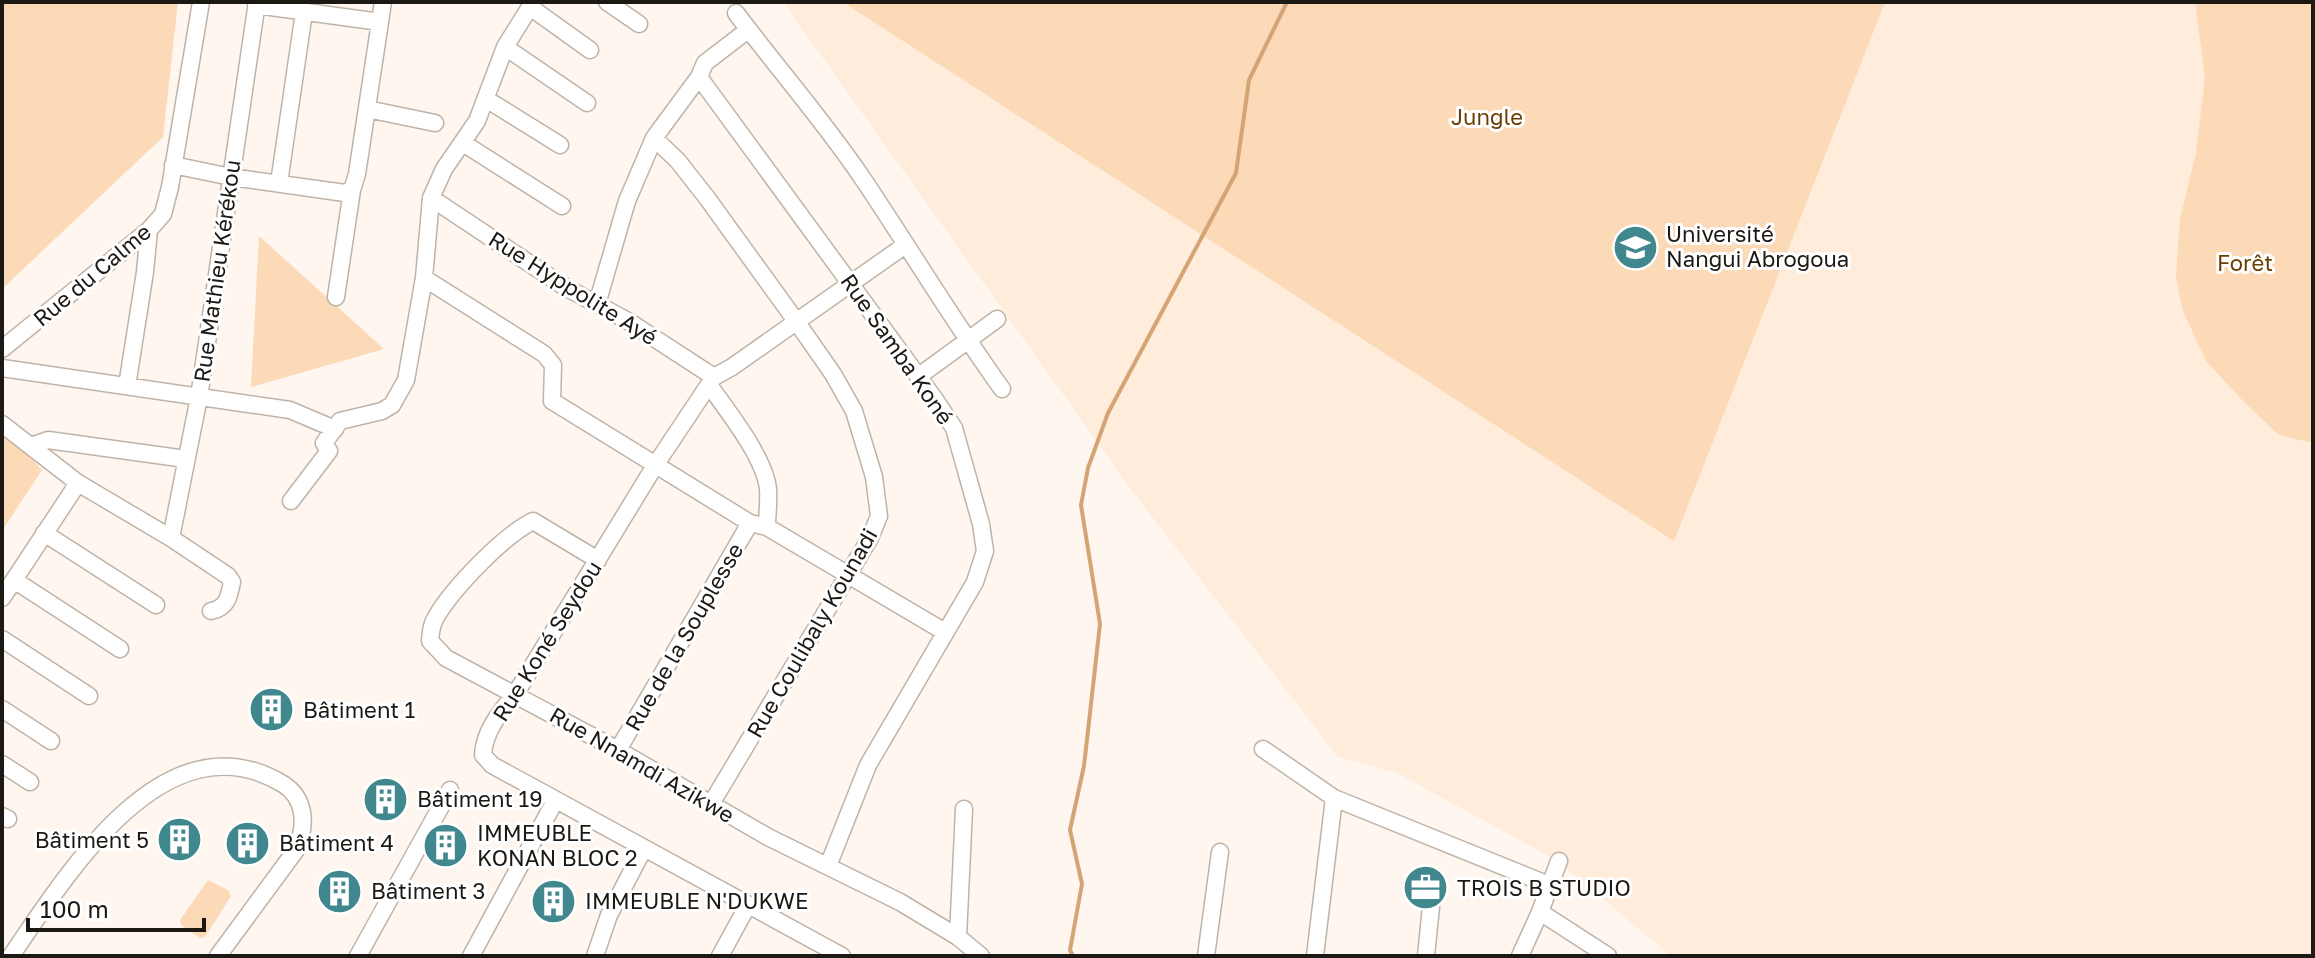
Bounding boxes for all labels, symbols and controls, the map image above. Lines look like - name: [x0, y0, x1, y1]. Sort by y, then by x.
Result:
- park label: Jungle: [1451, 103, 1523, 130]
- street label: Rue Mathieu Kérékou: [188, 158, 245, 384]
- street label: Rue du Calme: [27, 218, 156, 332]
- place label: Université Nangui Abrogoua: [1666, 220, 1849, 272]
- school or university icon: Université Nangui Abrogoua: [1611, 223, 1659, 271]
- street label: Rue Hyppolite Ayé: [484, 225, 662, 350]
- park label: Forêt: [2217, 249, 2273, 276]
- street label: Rue Samba Koné: [835, 268, 959, 429]
- street label: Rue Coulibaly Kounadi: [740, 523, 883, 742]
- street label: Rue de la Souplesse: [619, 538, 748, 736]
- street label: Rue Koné Seydou: [486, 556, 607, 726]
- building icon: Bâtiment 1: [248, 686, 296, 734]
- place label: Bâtiment 1: [303, 696, 415, 723]
- street label: Rue Nnamdi Azikwe: [545, 701, 739, 828]
- building icon: Bâtiment 19: [362, 775, 410, 823]
- place label: Bâtiment 19: [417, 785, 542, 812]
- building icon: Bâtiment 5: [156, 816, 204, 864]
- building icon: Bâtiment 4: [224, 819, 272, 867]
- place label: IMMEUBLE KONAN BLOC 2: [477, 819, 638, 871]
- building icon: IMMEUBLE KONAN BLOC 2: [422, 822, 470, 870]
- place label: Bâtiment 5: [35, 826, 149, 853]
- place label: Bâtiment 4: [279, 829, 394, 856]
- office icon: TROIS B STUDIO: [1402, 864, 1450, 912]
- building icon: Bâtiment 3: [316, 867, 364, 915]
- place label: TROIS B STUDIO: [1457, 874, 1631, 901]
- place label: Bâtiment 3: [371, 877, 485, 904]
- building icon: IMMEUBLE N'DUKWE: [530, 877, 578, 925]
- scale bar: [28, 882, 204, 932]
- place label: IMMEUBLE N'DUKWE: [585, 887, 808, 914]
- text: 100 m: [40, 894, 109, 923]

